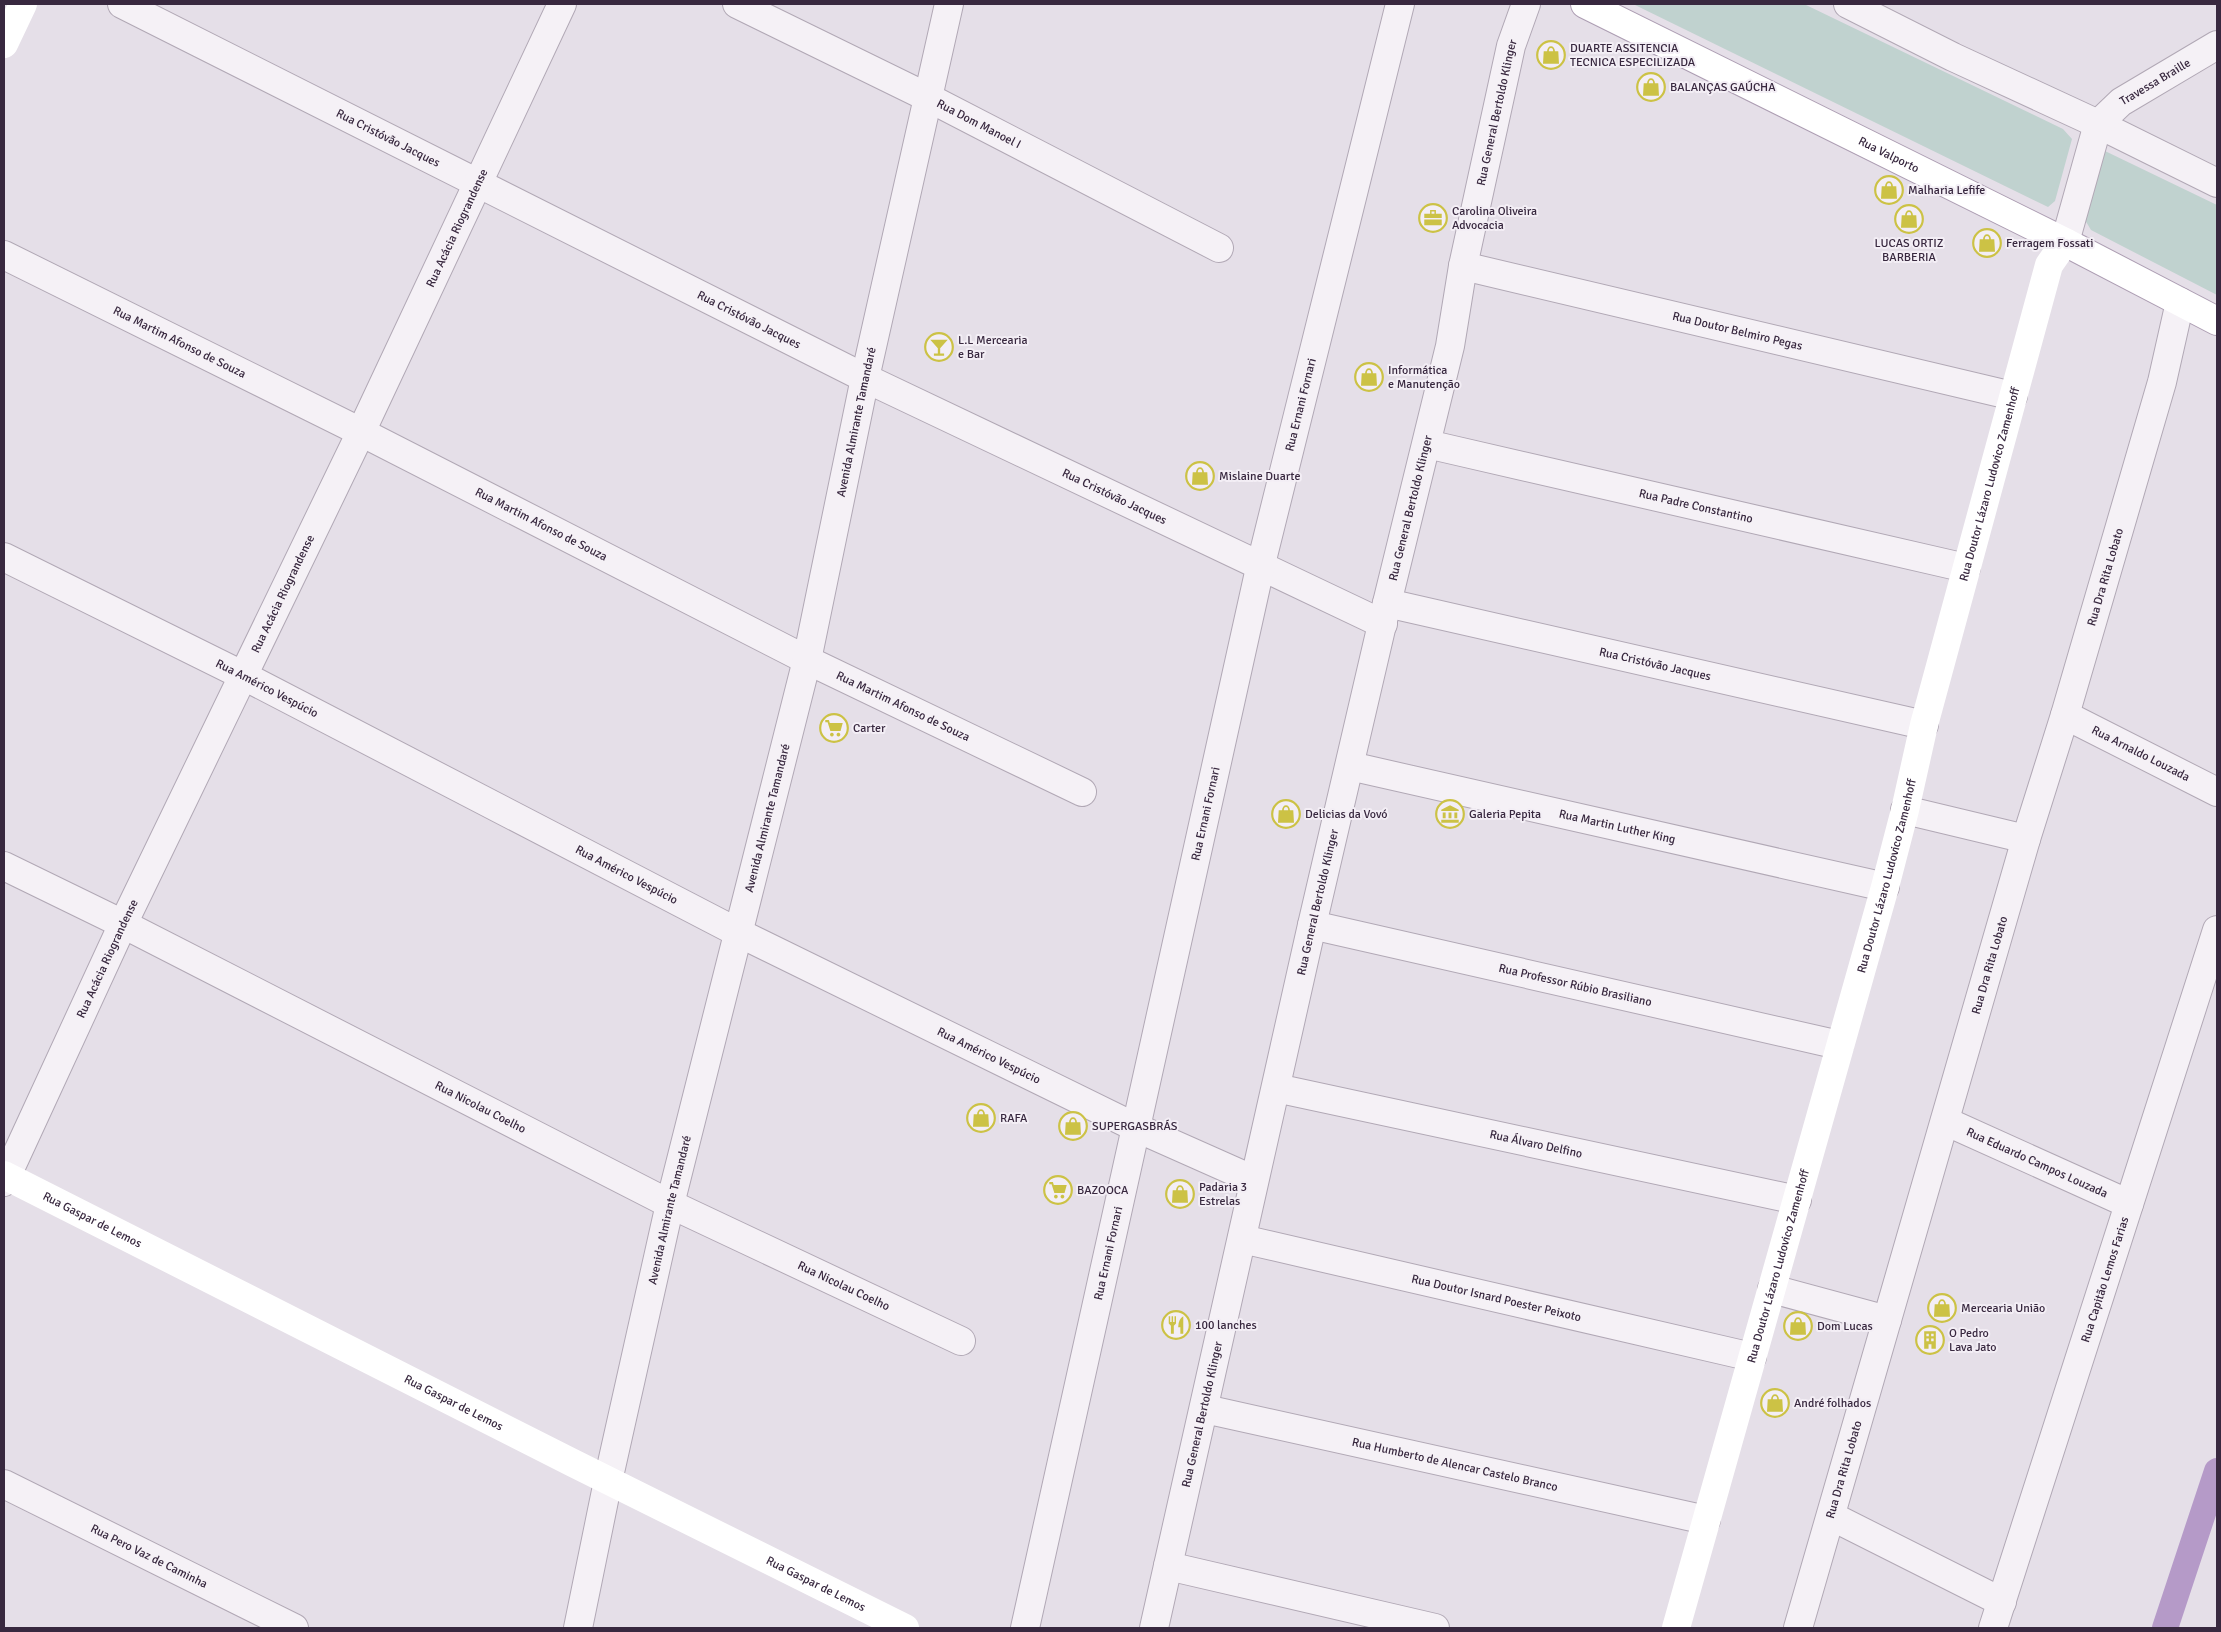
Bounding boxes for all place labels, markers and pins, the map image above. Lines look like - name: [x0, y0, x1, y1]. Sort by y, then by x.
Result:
- shop icon: DUARTE ASSITENCIA TECNICA ESPECILIZADA: [1536, 40, 1566, 70]
- place label: DUARTE ASSITENCIA TECNICA ESPECILIZADA: [1570, 41, 1696, 70]
- shop icon: BALANÇAS GAÚCHA: [1636, 72, 1666, 102]
- place label: BALANÇAS GAÚCHA: [1670, 80, 1776, 95]
- shop icon: Malharia Lefife: [1874, 175, 1904, 205]
- place label: Malharia Lefife: [1908, 183, 1985, 198]
- office icon: Carolina Oliveira Advocacia: [1418, 203, 1448, 233]
- place label: Carolina Oliveira Advocacia: [1452, 204, 1537, 233]
- shop icon: LUCAS ORTIZ BARBERIA: [1894, 204, 1924, 234]
- shop icon: Ferragem Fossati: [1972, 228, 2002, 258]
- place label: LUCAS ORTIZ BARBERIA: [1875, 236, 1944, 265]
- place label: Ferragem Fossati: [2006, 236, 2093, 251]
- bar icon: L.L Mercearia e Bar: [924, 332, 954, 362]
- place label: L.L Mercearia e Bar: [958, 333, 1028, 362]
- shop icon: Informática e Manutenção: [1354, 362, 1384, 392]
- place label: Informática e Manutenção: [1388, 363, 1460, 392]
- shop icon: Mislaine Duarte: [1185, 461, 1215, 491]
- place label: Mislaine Duarte: [1219, 469, 1300, 484]
- supermarket icon: Carter: [819, 713, 849, 743]
- place label: Carter: [853, 721, 886, 736]
- shop icon: Delicias da Vovó: [1271, 799, 1301, 829]
- museum icon: Galeria Pepita: [1435, 799, 1465, 829]
- place label: Delicias da Vovó: [1305, 807, 1388, 822]
- place label: Galeria Pepita: [1469, 807, 1541, 822]
- shop icon: RAFA: [966, 1103, 996, 1133]
- place label: RAFA: [1000, 1111, 1028, 1126]
- shop icon: SUPERGASBRÁS: [1058, 1111, 1088, 1141]
- place label: SUPERGASBRÁS: [1092, 1119, 1178, 1134]
- supermarket icon: BAZOOCA: [1043, 1175, 1073, 1205]
- shop icon: Padaria 3 Estrelas: [1165, 1179, 1195, 1209]
- place label: Padaria 3 Estrelas: [1199, 1180, 1247, 1209]
- place label: BAZOOCA: [1077, 1183, 1129, 1198]
- shop icon: Mercearia União: [1927, 1293, 1957, 1323]
- place label: Mercearia União: [1961, 1301, 2045, 1316]
- restaurant icon: 100 lanches: [1161, 1310, 1191, 1340]
- shop icon: Dom Lucas: [1783, 1311, 1813, 1341]
- place label: 100 lanches: [1195, 1318, 1257, 1333]
- place label: Dom Lucas: [1817, 1319, 1873, 1334]
- building icon: O Pedro Lava Jato: [1915, 1325, 1945, 1355]
- place label: O Pedro Lava Jato: [1949, 1326, 1997, 1355]
- shop icon: André folhados: [1760, 1388, 1790, 1418]
- place label: André folhados: [1794, 1396, 1871, 1411]

